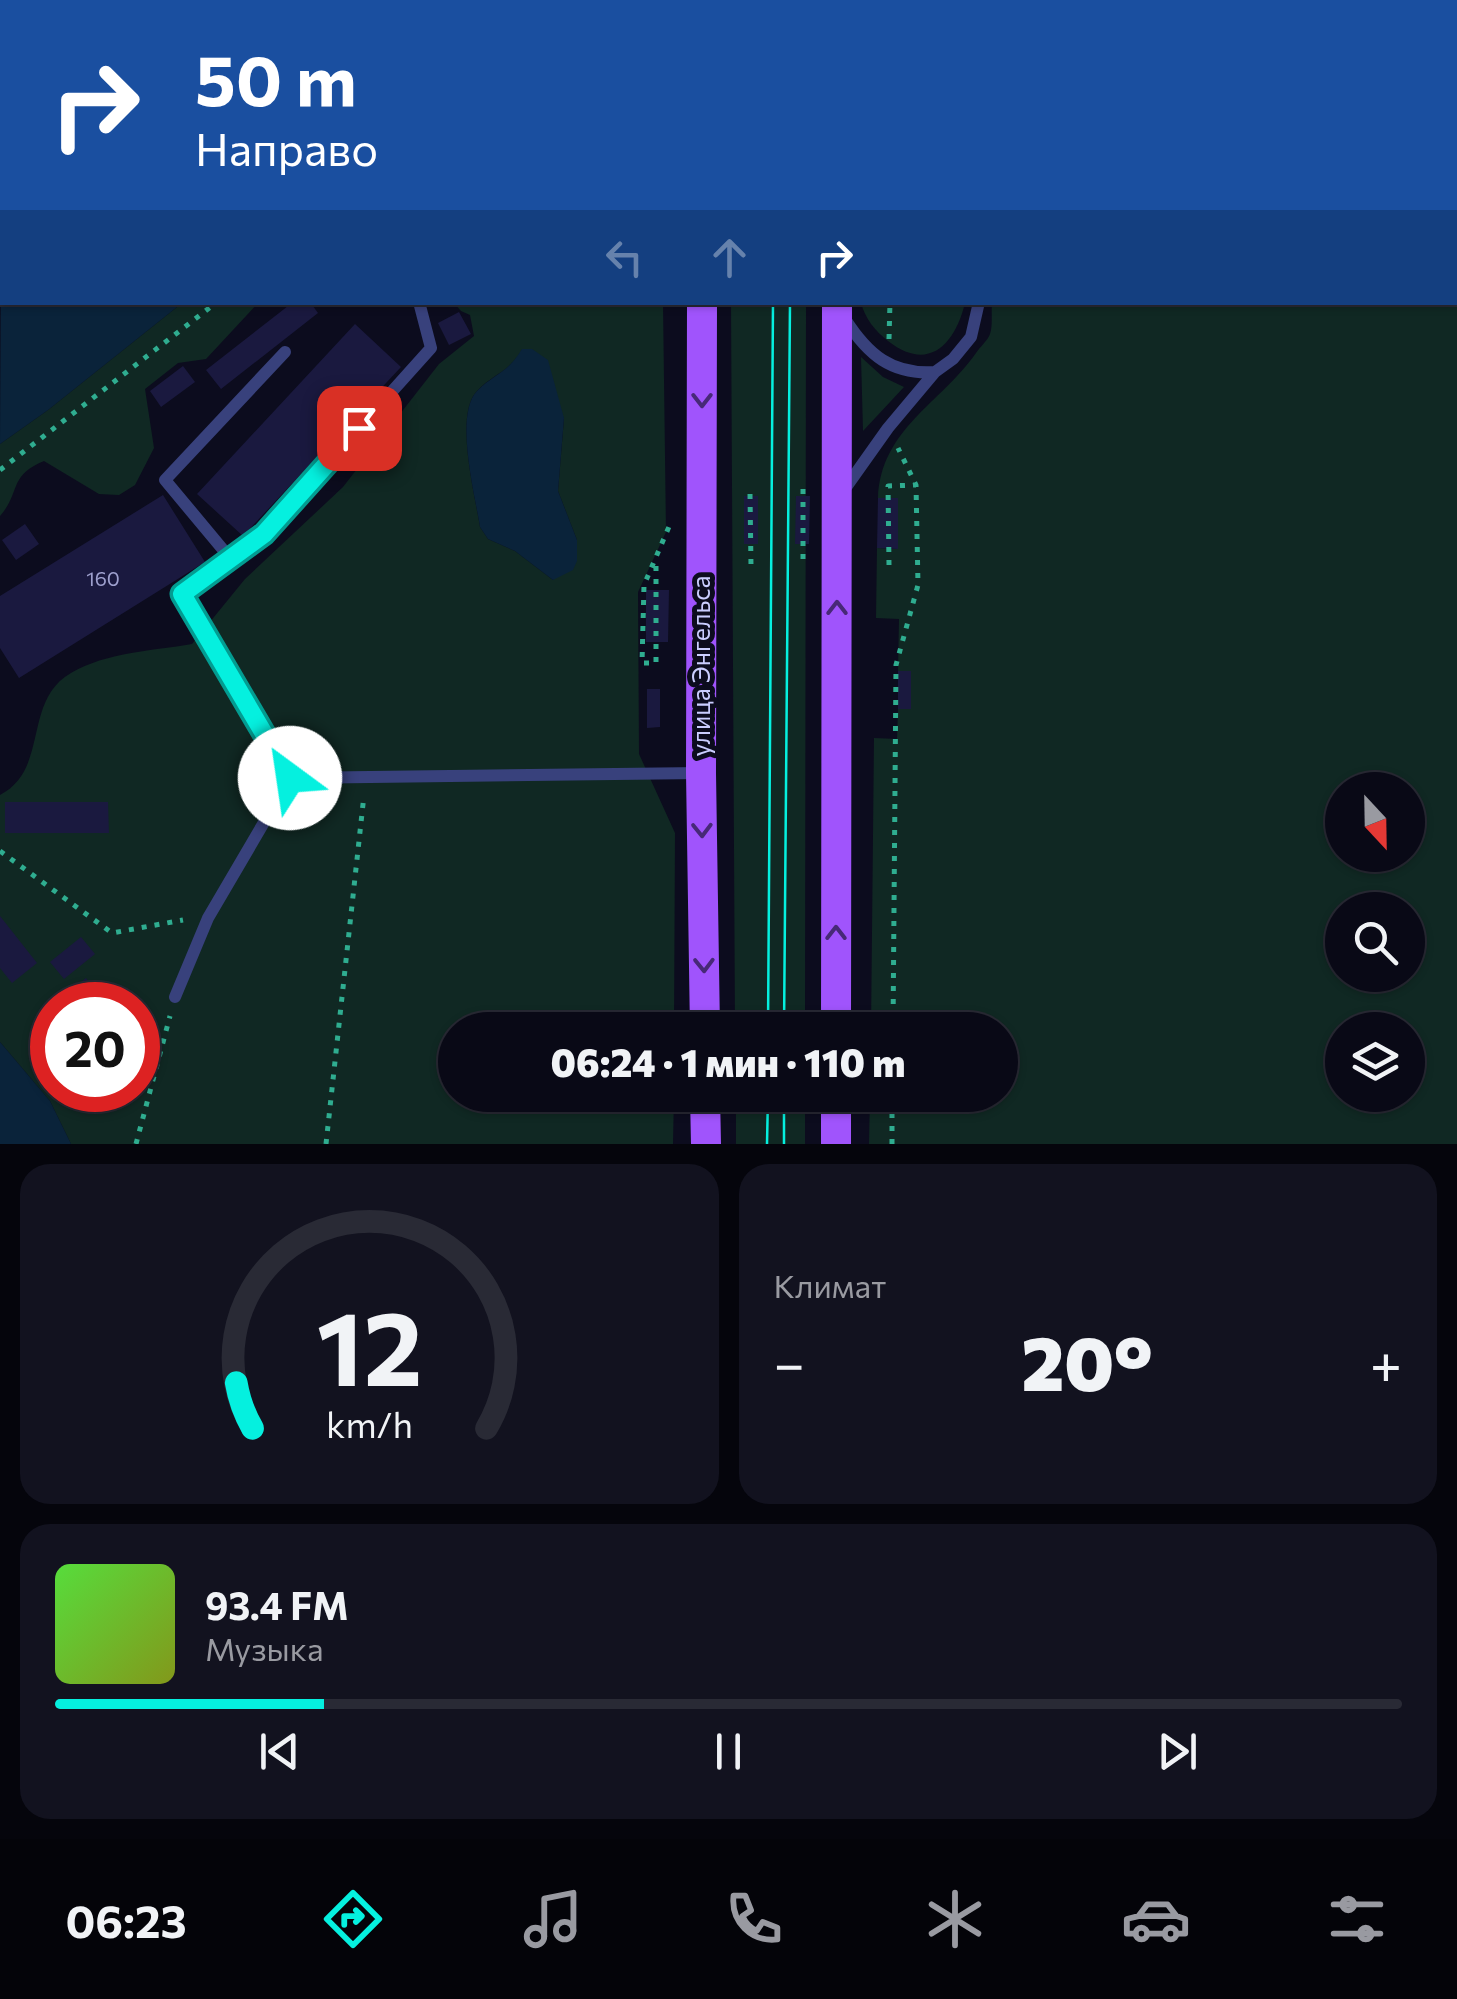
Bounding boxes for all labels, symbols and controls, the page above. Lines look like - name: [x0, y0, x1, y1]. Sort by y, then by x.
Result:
- text: 50 m: [195, 35, 357, 120]
- icon: right: [30, 40, 160, 170]
- text: Направо: [195, 120, 378, 175]
- icon: left: [597, 230, 652, 285]
- icon: ahead: [702, 230, 757, 285]
- icon: right: [807, 230, 862, 285]
- pin: [317, 386, 402, 471]
- one-way arrow: [691, 392, 713, 408]
- icon: arrive: [332, 401, 387, 456]
- house number: 160: [86, 566, 120, 590]
- street label: улица Энгельса: [685, 575, 715, 757]
- one-way arrow: [826, 599, 848, 614]
- position arrow: [238, 726, 342, 830]
- north arrow: [1325, 772, 1425, 872]
- map controls: [1325, 772, 1425, 1112]
- one-way arrow: [691, 822, 712, 838]
- button: search: [1325, 892, 1425, 992]
- one-way arrow: [825, 924, 847, 940]
- one-way arrow: [693, 957, 714, 973]
- speed limit sign: 20: [30, 982, 160, 1112]
- button: layers: [1325, 1012, 1425, 1112]
- text: 06:24 · 1 мин · 110 m: [551, 1038, 905, 1085]
- text: Климат: [774, 1265, 886, 1305]
- text: 12: [316, 1280, 422, 1407]
- text: 20°: [1021, 1315, 1153, 1406]
- text: −: [774, 1328, 805, 1395]
- text: +: [1370, 1328, 1402, 1395]
- text: km/h: [326, 1402, 413, 1445]
- text: 93.4 FM: [205, 1581, 349, 1628]
- text: Музыка: [205, 1628, 324, 1668]
- icon: previous: [252, 1724, 307, 1779]
- icon: pause: [701, 1724, 756, 1779]
- icon: next: [1150, 1724, 1205, 1779]
- icon: directions: [318, 1884, 388, 1954]
- icon: music: [518, 1884, 588, 1954]
- icon: phone: [719, 1884, 789, 1954]
- icon: climate: [920, 1884, 990, 1954]
- icon: car: [1121, 1884, 1191, 1954]
- icon: filters: [1322, 1884, 1392, 1954]
- text: 06:23: [65, 1892, 187, 1947]

